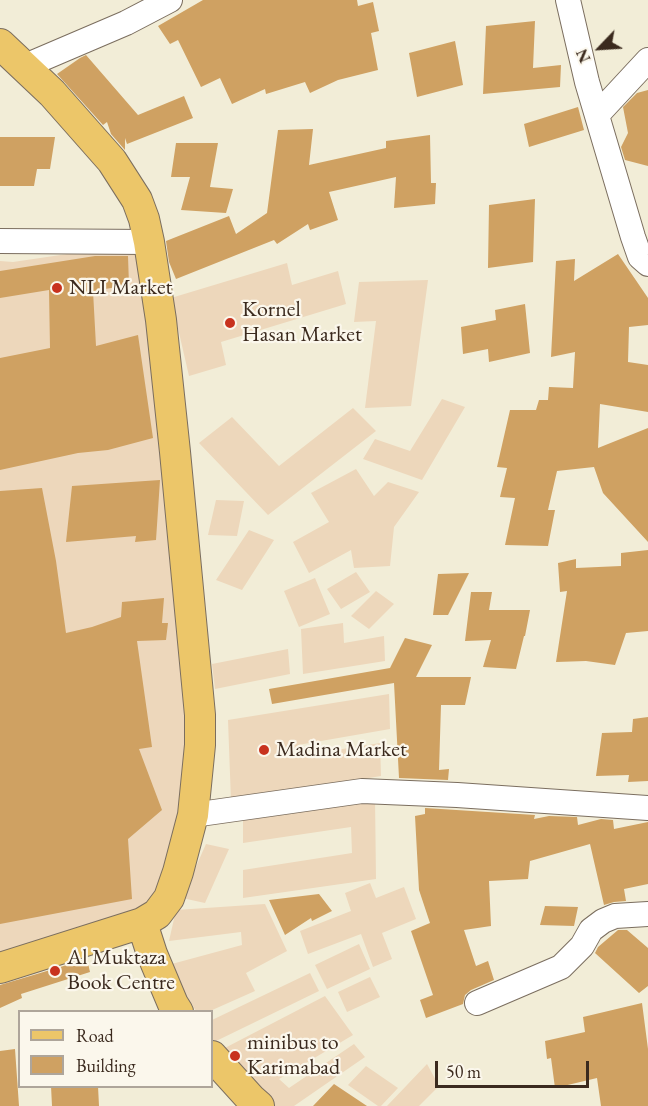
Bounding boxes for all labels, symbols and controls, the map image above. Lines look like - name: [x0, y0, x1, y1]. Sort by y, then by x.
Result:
- north arrow: [570, 18, 630, 78]
- text: N: [571, 46, 595, 66]
- place label: NLI Market: [69, 275, 172, 301]
- marker: NLI Market: [50, 281, 64, 295]
- place label: Kornel Hasan Market: [242, 297, 362, 348]
- marker: Kornel Hasan Market: [223, 316, 237, 330]
- place label: Madina Market: [276, 737, 407, 763]
- marker: Madina Market: [257, 743, 271, 757]
- place label: Al Muktaza Book Centre: [67, 945, 175, 996]
- marker: Al Muktaza Book Centre: [48, 964, 62, 978]
- legend: [18, 1010, 213, 1088]
- text: Road: [76, 1024, 114, 1047]
- place label: minibus to Karimabad: [247, 1030, 340, 1082]
- marker: minibus to Karimabad: [228, 1049, 242, 1063]
- scale bar: [438, 1049, 592, 1087]
- text: Building: [76, 1054, 136, 1077]
- text: 50 m: [446, 1060, 481, 1083]

